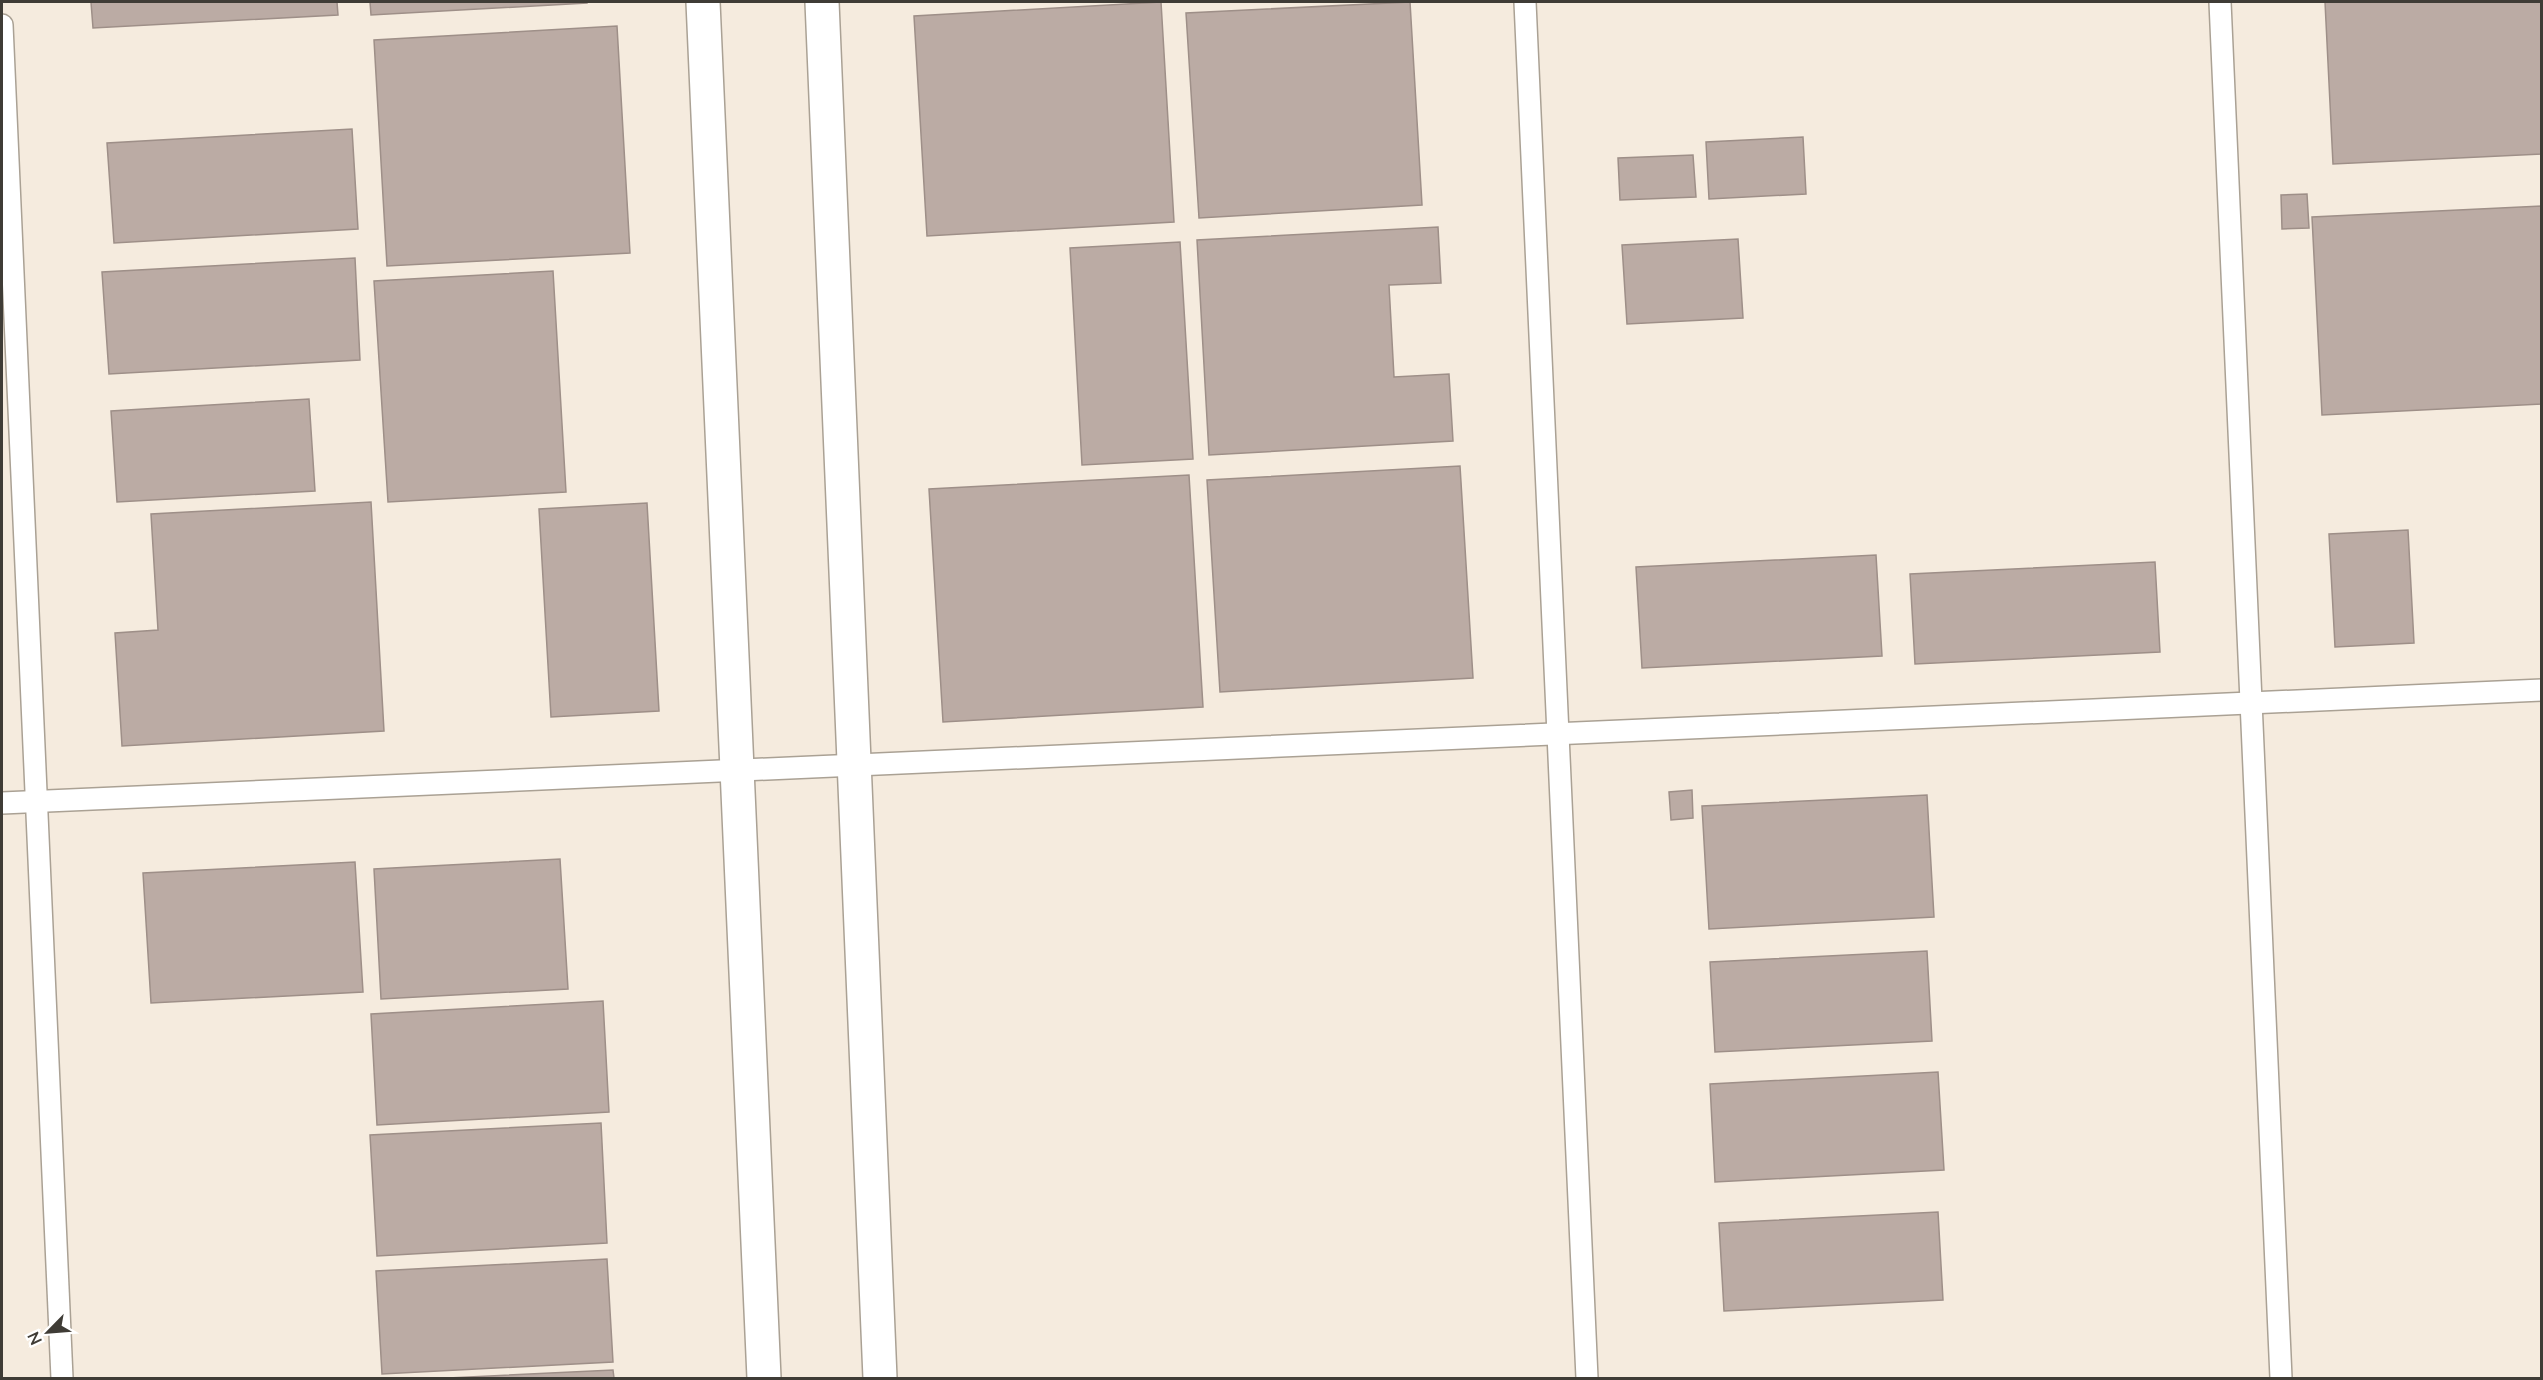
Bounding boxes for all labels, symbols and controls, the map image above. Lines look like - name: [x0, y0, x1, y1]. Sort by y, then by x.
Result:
- north arrow: [18, 1302, 78, 1362]
- text: N: [23, 1329, 45, 1348]

